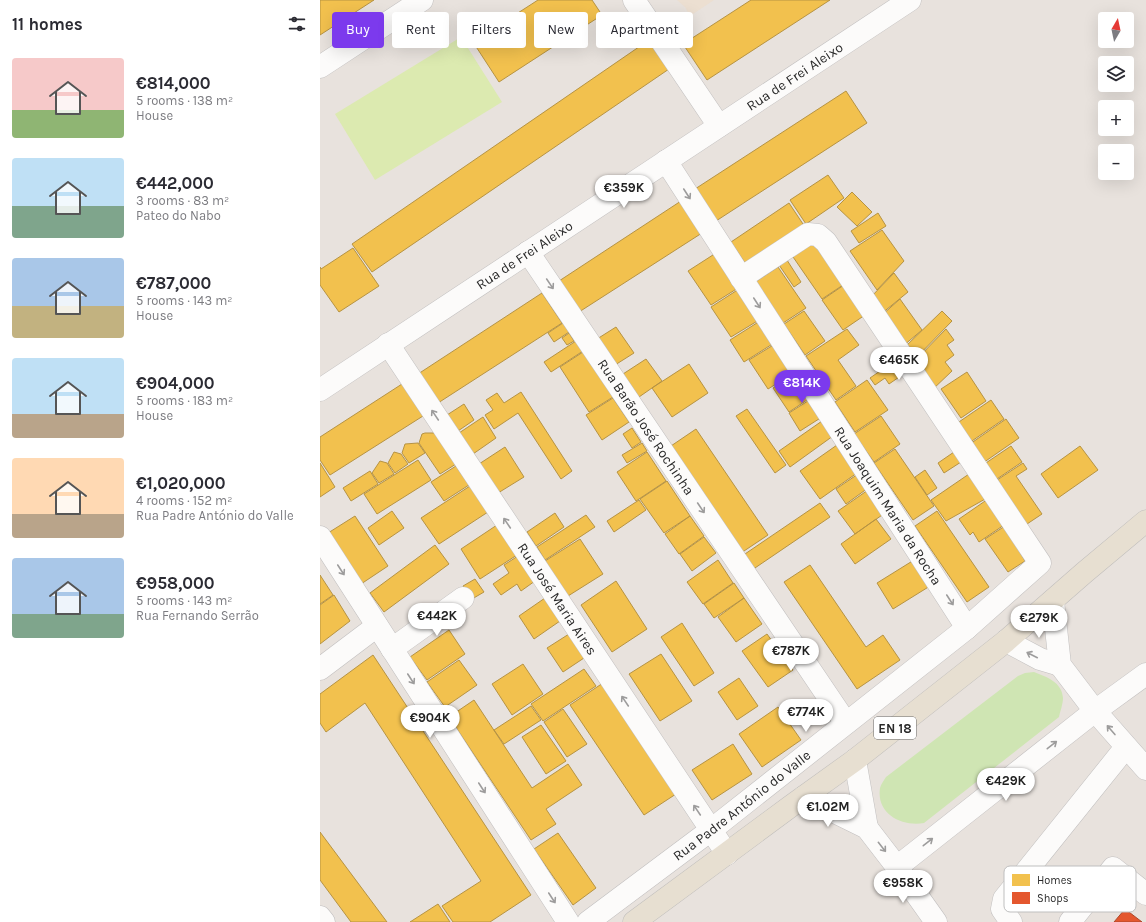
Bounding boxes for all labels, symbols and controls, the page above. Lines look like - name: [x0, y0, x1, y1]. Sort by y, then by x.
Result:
- chip: Buy: [332, 12, 384, 48]
- chip: Rent: [392, 12, 449, 48]
- chip: Filters: [457, 12, 526, 48]
- chip: New: [534, 12, 588, 48]
- chip: Apartment: [596, 12, 693, 48]
- north arrow: [1098, 12, 1134, 48]
- map controls: [1098, 12, 1134, 180]
- icon: filters: [286, 13, 308, 35]
- text: 11 homes: [12, 14, 83, 34]
- street label: Rua de Frei Aleixo: [743, 38, 846, 114]
- button: layers: [1098, 56, 1134, 92]
- text: €814,000: [136, 73, 211, 93]
- icon: home: [44, 74, 92, 122]
- text: 5 rooms · 138 m²: [136, 93, 233, 108]
- button: +: [1098, 100, 1134, 136]
- text: House: [136, 108, 173, 123]
- button: −: [1098, 144, 1134, 180]
- text: €442,000: [136, 173, 214, 193]
- icon: home: [44, 174, 92, 222]
- pin: €359K: [596, 175, 652, 209]
- text: €359K: [604, 180, 644, 195]
- one-way arrow: [683, 188, 691, 199]
- text: 3 rooms · 83 m²: [136, 193, 229, 208]
- text: Pateo do Nabo: [136, 208, 221, 223]
- street label: Rua de Frei Aleixo: [473, 217, 576, 293]
- text: €787,000: [136, 273, 211, 293]
- icon: home: [44, 274, 92, 322]
- one-way arrow: [546, 279, 554, 290]
- text: 5 rooms · 143 m²: [136, 293, 233, 308]
- one-way arrow: [754, 297, 762, 309]
- text: House: [136, 308, 173, 323]
- pin: €465K: [871, 347, 927, 381]
- text: €465K: [879, 352, 919, 367]
- street label: Rua Barão José Rochinha: [594, 356, 698, 498]
- pin: €814K: [774, 370, 830, 404]
- text: €904,000: [136, 373, 215, 393]
- icon: home: [44, 374, 92, 422]
- text: €814K: [783, 375, 821, 390]
- text: 5 rooms · 183 m²: [136, 393, 233, 408]
- text: House: [136, 408, 173, 423]
- one-way arrow: [431, 410, 439, 421]
- street label: Rua Joaquim Maria da Rocha: [831, 423, 945, 588]
- text: €1,020,000: [136, 473, 225, 493]
- icon: home: [44, 474, 92, 522]
- text: 4 rooms · 152 m²: [136, 493, 232, 508]
- one-way arrow: [697, 502, 705, 513]
- text: Rua Padre António do Valle: [136, 508, 294, 523]
- one-way arrow: [503, 518, 511, 529]
- street label: Rua José Maria Aires: [514, 540, 601, 658]
- one-way arrow: [337, 564, 345, 575]
- text: €958,000: [136, 573, 215, 593]
- icon: home: [44, 574, 92, 622]
- text: 5 rooms · 143 m²: [136, 593, 233, 608]
- one-way arrow: [946, 595, 954, 606]
- pin: €442K: [409, 603, 465, 637]
- pin: €279K: [1011, 605, 1067, 639]
- text: Rua Fernando Serrão: [136, 608, 259, 623]
- text: €442K: [417, 608, 457, 623]
- text: €279K: [1019, 610, 1059, 625]
- pin: €787K: [763, 638, 819, 672]
- text: €787K: [772, 643, 810, 658]
- one-way arrow: [1026, 650, 1038, 658]
- one-way arrow: [408, 673, 416, 685]
- one-way arrow: [621, 696, 630, 707]
- pin: €774K: [778, 699, 834, 733]
- text: €774K: [787, 704, 825, 719]
- pin: €904K: [402, 705, 458, 739]
- text: €904K: [410, 710, 450, 725]
- road number: EN 18: [874, 717, 916, 739]
- one-way arrow: [1107, 725, 1116, 735]
- one-way arrow: [1046, 740, 1057, 749]
- street label: Rua Padre António do Valle: [669, 746, 814, 864]
- pin: €429K: [978, 768, 1034, 802]
- text: €429K: [986, 773, 1026, 788]
- one-way arrow: [478, 782, 486, 793]
- pin: €1.02M: [795, 794, 861, 828]
- text: €1.02M: [806, 799, 850, 814]
- one-way arrow: [693, 805, 701, 816]
- one-way arrow: [922, 838, 933, 847]
- one-way arrow: [878, 842, 886, 853]
- legend: [1004, 866, 1136, 912]
- pin: €958K: [875, 870, 931, 904]
- text: Homes: [1037, 874, 1072, 887]
- text: €958K: [883, 875, 923, 890]
- one-way arrow: [548, 892, 557, 903]
- text: Shops: [1037, 892, 1069, 905]

